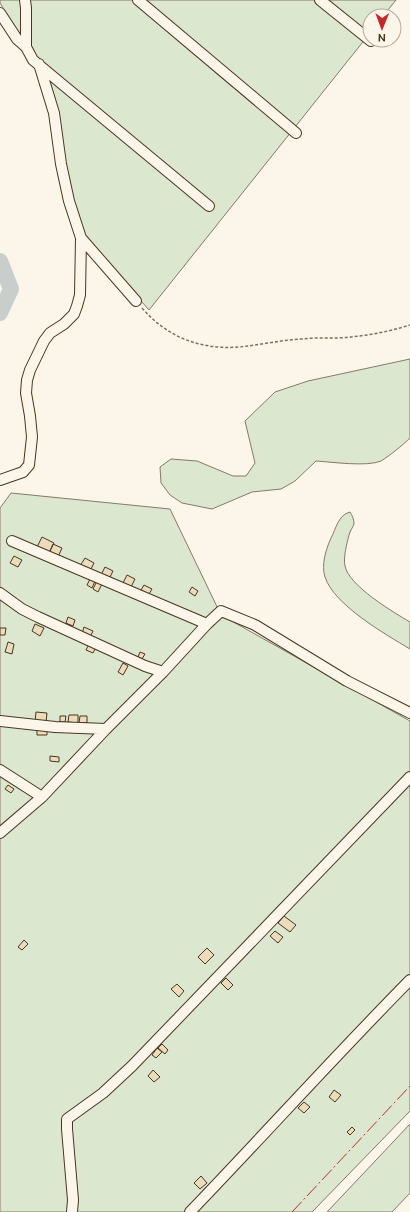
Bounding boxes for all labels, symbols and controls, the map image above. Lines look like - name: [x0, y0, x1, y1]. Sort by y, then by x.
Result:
- north arrow: [362, 8, 402, 48]
- text: N: [378, 32, 386, 44]

